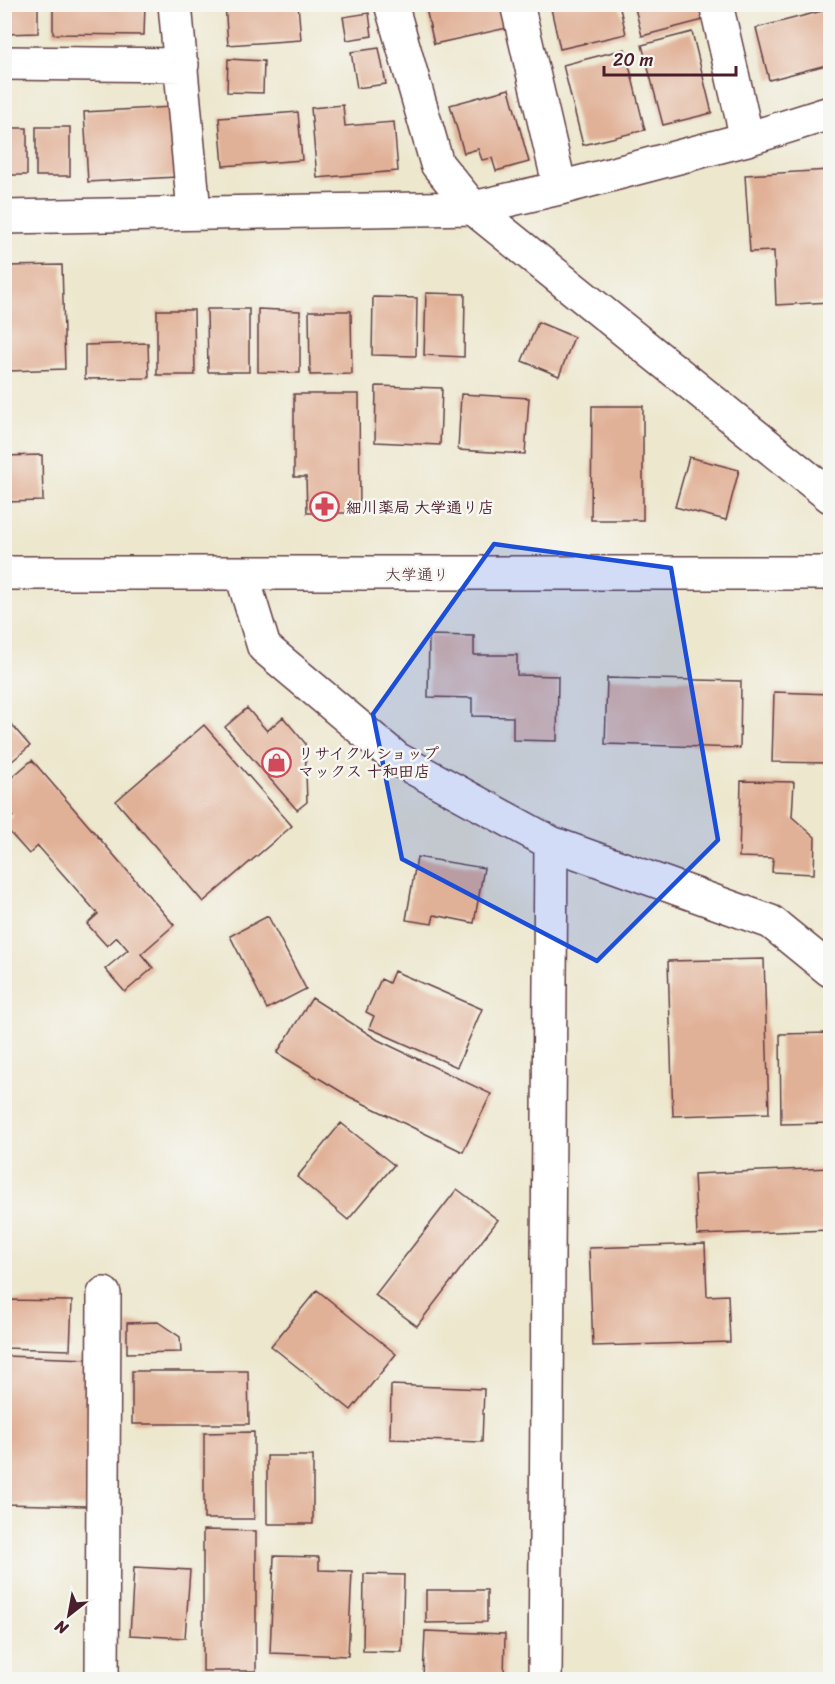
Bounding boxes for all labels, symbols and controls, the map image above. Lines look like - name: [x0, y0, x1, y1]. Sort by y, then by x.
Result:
- scale bar: [604, 39, 736, 77]
- text: 20 m: [613, 44, 653, 76]
- pharmacy icon: 細川薬局 大学通り店: [309, 491, 341, 523]
- place label: 細川薬局 大学通り店: [346, 493, 494, 522]
- street label: 大学通り: [385, 560, 449, 589]
- place label: リサイクルショップ マックス 十和田店: [298, 739, 439, 786]
- shop icon: リサイクルショップ マックス 十和田店: [261, 746, 293, 778]
- north arrow: [39, 1585, 99, 1645]
- text: N: [49, 1612, 75, 1643]

